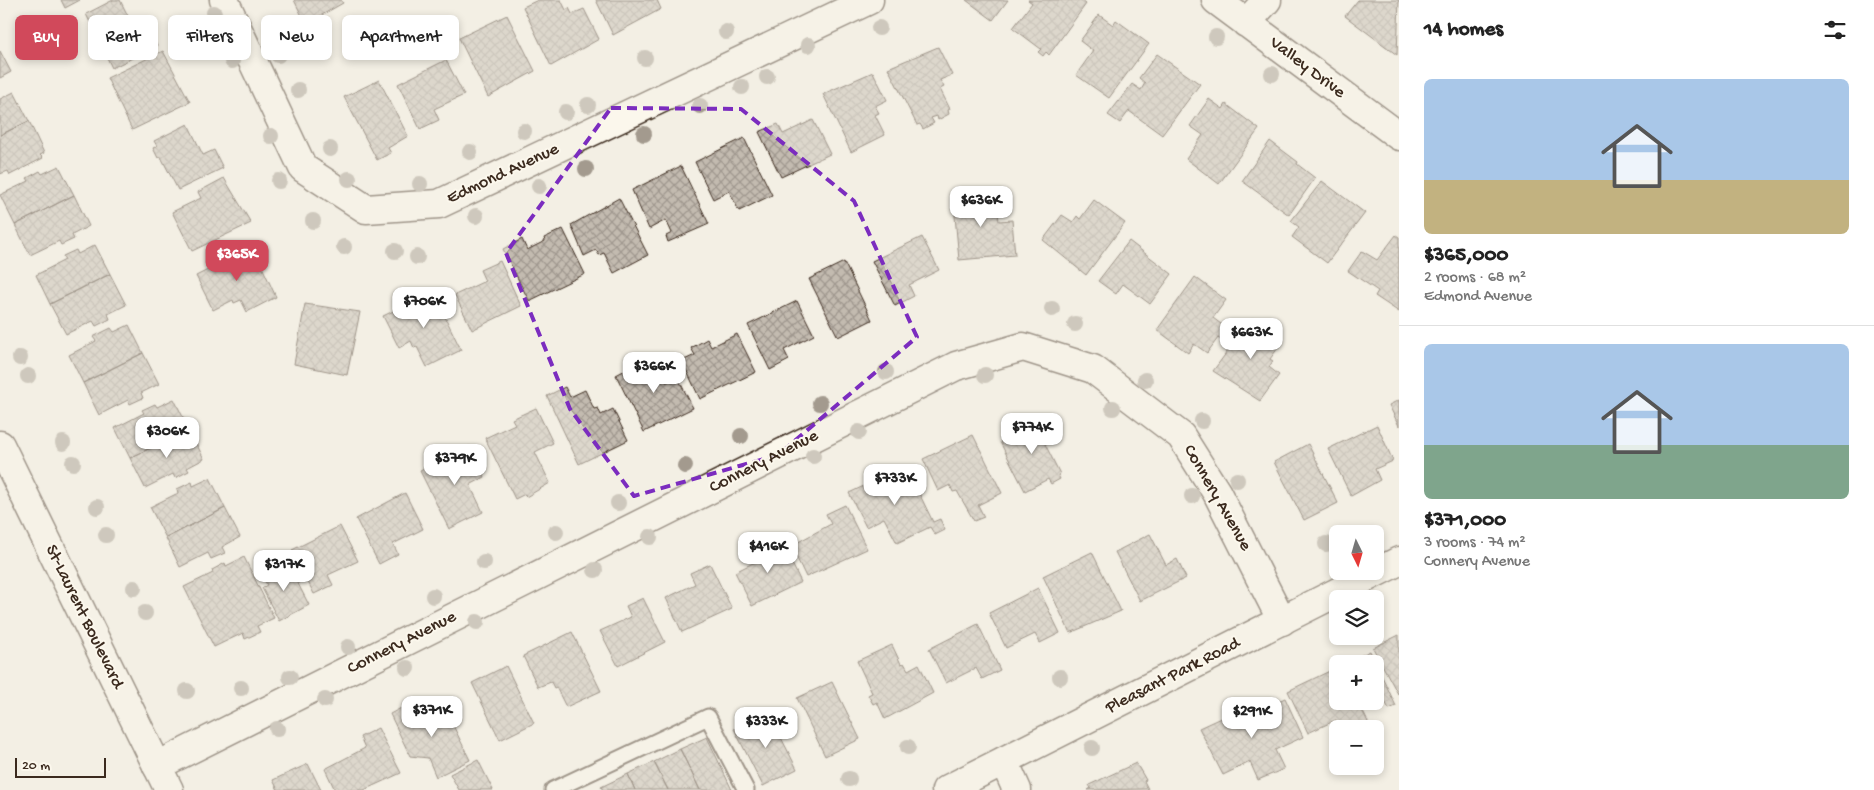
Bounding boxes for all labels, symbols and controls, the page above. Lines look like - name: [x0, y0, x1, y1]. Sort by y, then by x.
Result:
- chip: Buy: [15, 15, 78, 60]
- chip: Rent: [88, 15, 158, 60]
- chip: Filters: [168, 15, 251, 60]
- chip: New: [261, 15, 332, 60]
- chip: Apartment: [342, 15, 459, 60]
- icon: filters: [1821, 16, 1849, 44]
- text: 14 homes: [1424, 18, 1503, 43]
- street label: Valley Drive: [1264, 32, 1350, 104]
- icon: home: [1592, 111, 1682, 201]
- street label: Edmond Avenue: [444, 139, 563, 209]
- pin: $636K: [946, 186, 1016, 228]
- text: $636K: [961, 192, 1001, 211]
- pin: $365K: [202, 240, 272, 282]
- text: $365,000: [1424, 244, 1508, 269]
- text: $365K: [217, 246, 257, 265]
- text: 2 rooms · 68 m²: [1424, 269, 1526, 288]
- pin: $706K: [389, 286, 459, 329]
- text: Edmond Avenue: [1424, 288, 1532, 307]
- text: $706K: [403, 293, 445, 312]
- pin: $663K: [1216, 318, 1286, 360]
- text: $663K: [1231, 324, 1271, 343]
- pin: $366K: [619, 352, 689, 394]
- text: $366K: [634, 358, 674, 377]
- icon: home: [1592, 377, 1682, 467]
- pin: $774K: [997, 412, 1067, 455]
- pin: $306K: [132, 416, 202, 459]
- text: $774K: [1012, 419, 1052, 438]
- text: $306K: [146, 423, 188, 442]
- street label: Connery Avenue: [706, 425, 822, 498]
- street label: Connery Avenue: [1178, 441, 1256, 555]
- pin: $379K: [420, 444, 490, 486]
- text: $379K: [435, 450, 475, 469]
- pin: $733K: [860, 464, 930, 506]
- text: $733K: [875, 470, 915, 489]
- text: $371,000: [1424, 509, 1506, 534]
- north arrow: [1329, 525, 1384, 580]
- map controls: [1329, 525, 1384, 775]
- pin: $416K: [733, 532, 803, 574]
- text: 3 rooms · 74 m²: [1424, 534, 1526, 553]
- text: $416K: [749, 538, 787, 557]
- street label: St-Laurent Boulevard: [40, 542, 129, 694]
- pin: $317K: [249, 550, 319, 592]
- text: Connery Avenue: [1424, 553, 1530, 572]
- text: $317K: [264, 556, 304, 575]
- button: layers: [1329, 590, 1384, 645]
- street label: Connery Avenue: [344, 606, 460, 679]
- street label: Pleasant Park Road: [1101, 632, 1245, 719]
- button: +: [1329, 655, 1384, 710]
- pin: $371K: [397, 696, 467, 738]
- pin: $291K: [1217, 696, 1287, 739]
- text: $371K: [412, 702, 452, 721]
- text: $291K: [1233, 703, 1271, 722]
- pin: $333K: [731, 706, 801, 749]
- text: $333K: [746, 713, 786, 732]
- button: −: [1329, 720, 1384, 775]
- scale bar: [15, 755, 106, 778]
- text: 20 m: [22, 758, 50, 775]

